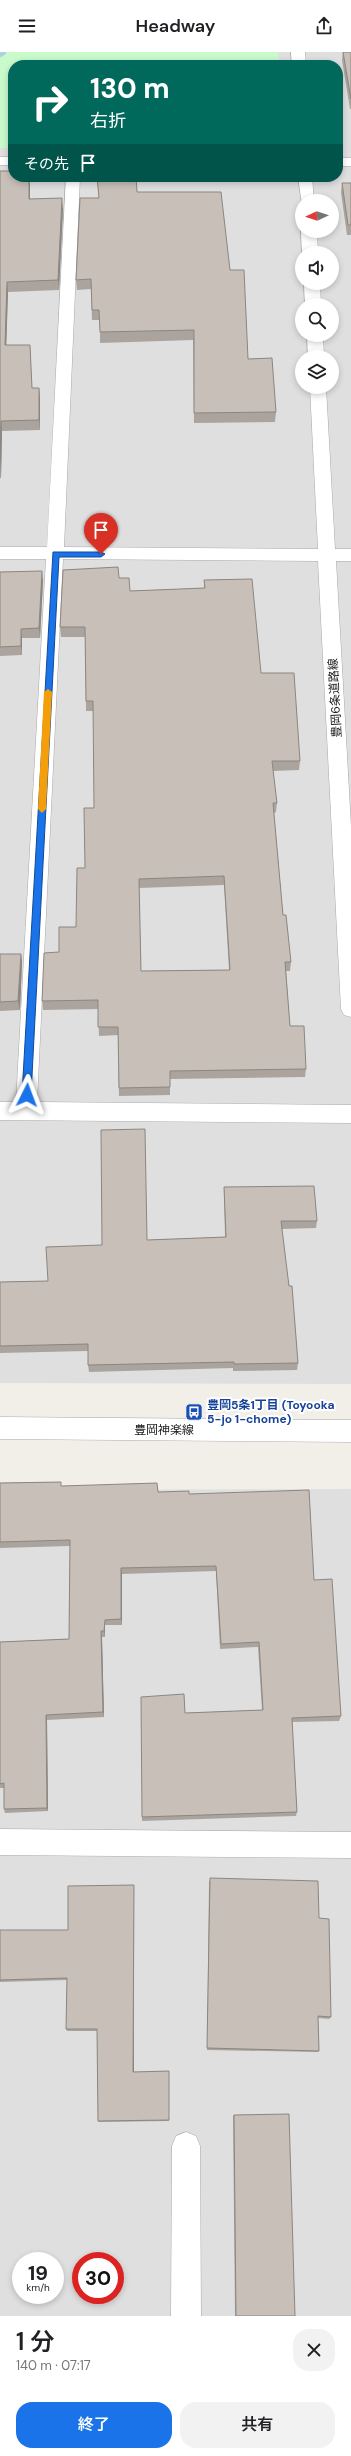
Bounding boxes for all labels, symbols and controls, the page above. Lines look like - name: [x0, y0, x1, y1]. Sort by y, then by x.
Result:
- text: Headway: [136, 14, 215, 38]
- icon: menu: [16, 15, 38, 37]
- icon: share: [313, 15, 335, 37]
- text: 130 m: [90, 70, 170, 107]
- icon: right: [24, 76, 76, 128]
- text: 右折: [90, 109, 126, 133]
- icon: arrive: [77, 152, 99, 174]
- text: その先: [24, 154, 69, 174]
- north arrow: [295, 194, 339, 238]
- map controls: [295, 194, 339, 394]
- button: sound: [295, 246, 339, 290]
- button: search: [295, 298, 339, 342]
- button: layers: [295, 350, 339, 394]
- pin: [84, 513, 118, 554]
- icon: arrive: [90, 519, 112, 541]
- street label: 豊岡6条道路線: [325, 658, 345, 738]
- position arrow: [6, 1074, 48, 1116]
- place label: 豊岡5条1丁目 (Toyooka 5-jo 1-chome): [207, 1397, 334, 1427]
- bus stop icon: 豊岡5条1丁目 (Toyooka 5-jo 1-chome): [184, 1402, 204, 1422]
- street label: 豊岡神楽線: [134, 1422, 194, 1438]
- speed limit sign: 30: [72, 2252, 124, 2304]
- text: 19: [28, 2260, 48, 2286]
- text: km/h: [26, 2281, 50, 2294]
- text: 1 分: [16, 2326, 54, 2357]
- button: close: [293, 2329, 335, 2371]
- text: 140 m · 07:17: [16, 2357, 91, 2374]
- button: 終了: [16, 2402, 172, 2448]
- button: 共有: [180, 2402, 335, 2448]

